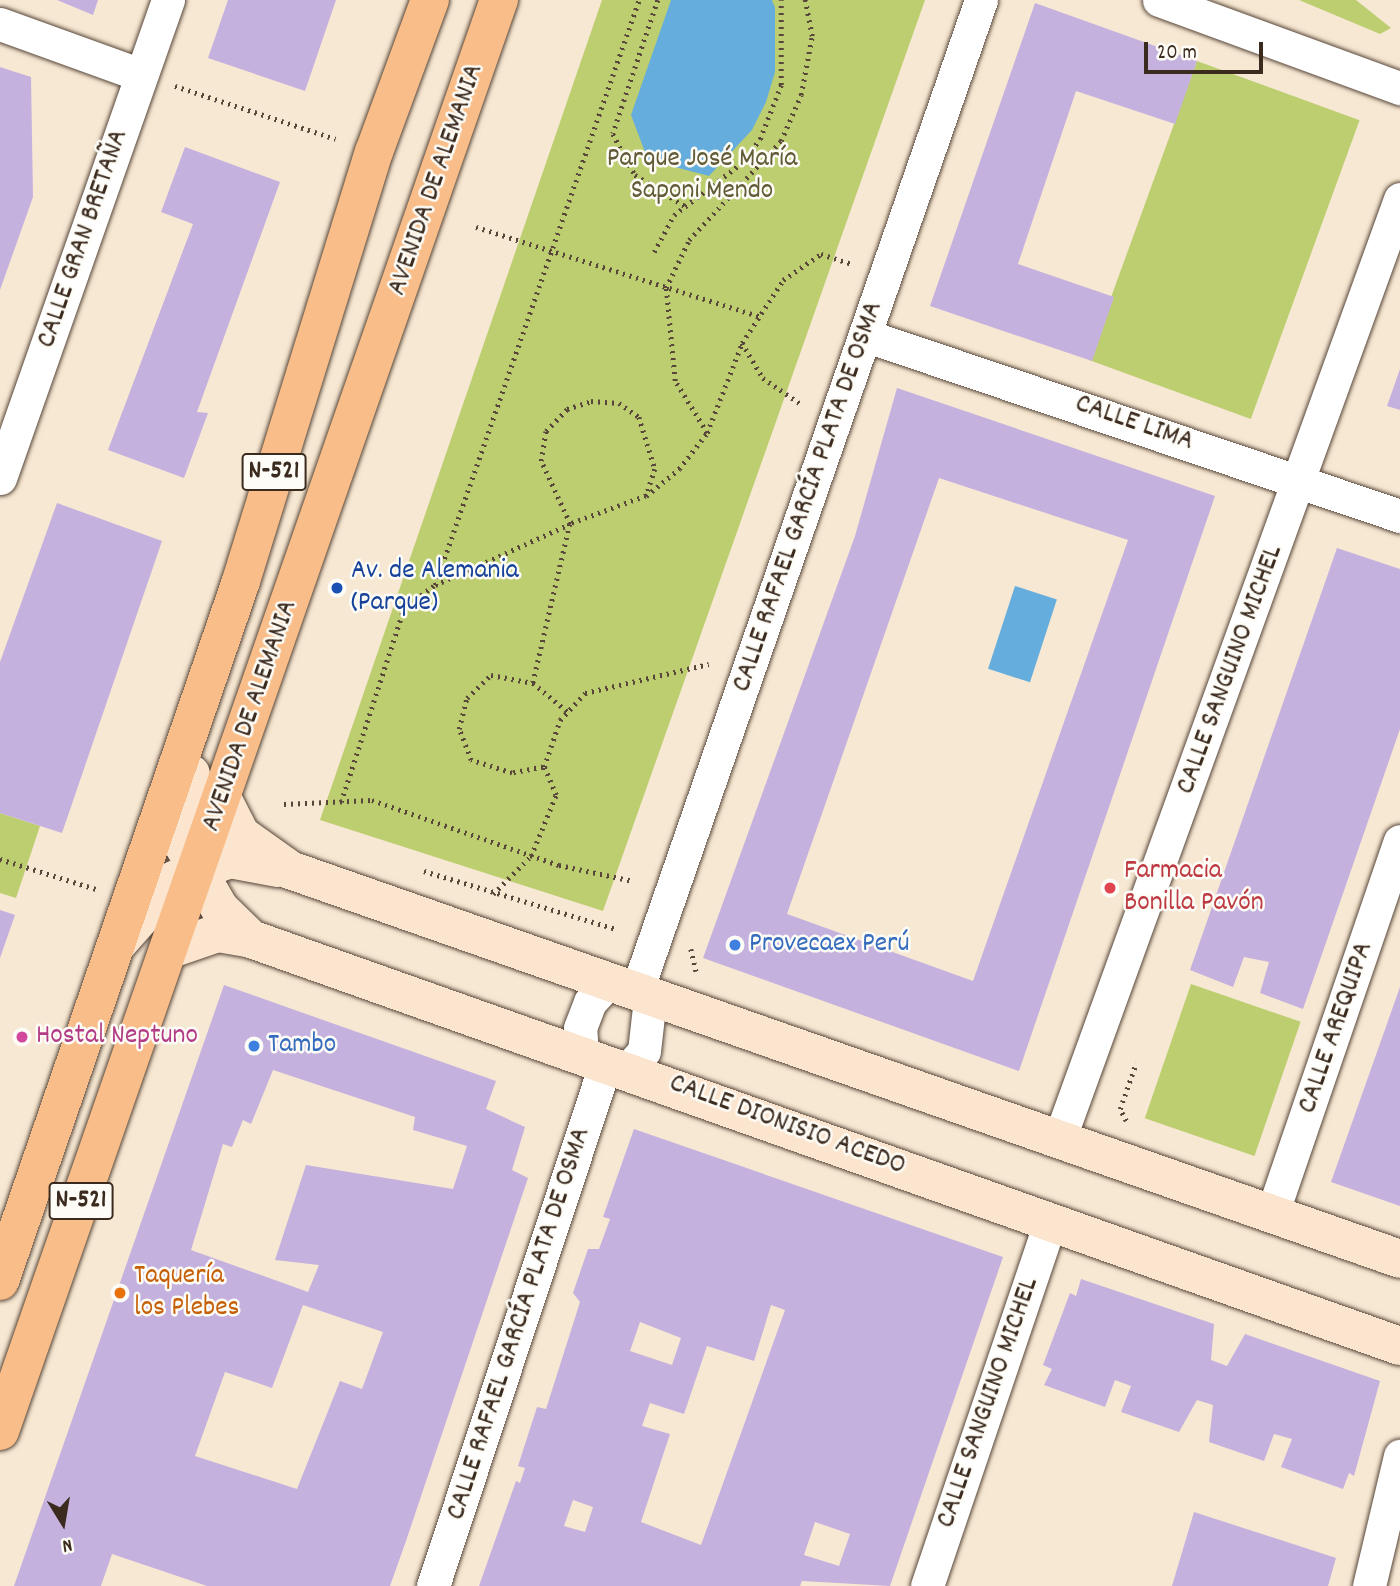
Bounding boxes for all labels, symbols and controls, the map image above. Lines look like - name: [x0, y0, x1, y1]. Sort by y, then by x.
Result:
- scale bar: [1148, 28, 1267, 72]
- text: 20 m: [1157, 39, 1197, 69]
- street label: AVENIDA DE ALEMANIA: [382, 60, 492, 300]
- street label: CALLE GRAN BRETAÑA: [31, 125, 137, 353]
- park label: Parque José María Saponi Mendo: [607, 143, 797, 209]
- street label: CALLE RAFAEL GARCÍA PLATA DE OSMA: [726, 297, 892, 697]
- street label: CALLE LIMA: [1070, 388, 1198, 460]
- road number: N-521: [241, 450, 307, 494]
- street label: CALLE SANGUINO MICHEL: [1170, 541, 1292, 799]
- place label: Av. de Alemania (Parque): [351, 555, 519, 621]
- marker: Av. de Alemania (Parque): [329, 580, 345, 596]
- street label: AVENIDA DE ALEMANIA: [196, 596, 306, 836]
- place label: Farmacia Bonilla Pavón: [1124, 855, 1264, 921]
- marker: Farmacia Bonilla Pavón: [1102, 880, 1118, 896]
- place label: Provecaex Perú: [749, 928, 910, 962]
- marker: Provecaex Perú: [727, 937, 743, 953]
- street label: CALLE AREQUIPA: [1292, 938, 1382, 1118]
- place label: Hostal Neptuno: [36, 1020, 198, 1054]
- marker: Hostal Neptuno: [14, 1029, 30, 1045]
- place label: Tambo: [268, 1029, 336, 1063]
- marker: Tambo: [246, 1038, 262, 1054]
- street label: CALLE DIONISIO ACEDO: [664, 1068, 910, 1184]
- street label: CALLE RAFAEL GARCÍA PLATA DE OSMA: [441, 1123, 599, 1525]
- road number: N-521: [48, 1178, 114, 1224]
- place label: Taquería los Plebes: [134, 1260, 239, 1326]
- street label: CALLE SANGUINO MICHEL: [930, 1273, 1048, 1533]
- marker: Taquería los Plebes: [112, 1285, 128, 1301]
- north arrow: [28, 1488, 98, 1558]
- text: N: [60, 1530, 74, 1558]

